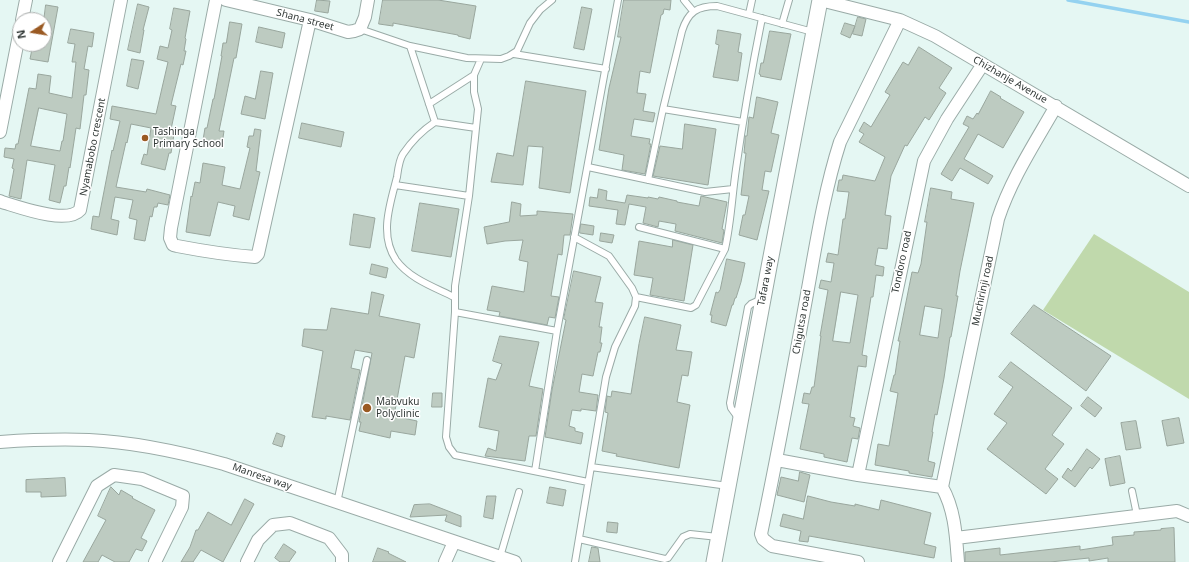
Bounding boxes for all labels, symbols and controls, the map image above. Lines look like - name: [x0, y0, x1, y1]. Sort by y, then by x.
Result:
- street label: Shana street: [275, 7, 335, 33]
- north arrow: [12, 12, 52, 52]
- text: N: [12, 28, 29, 40]
- street label: Chizhanje Avenue: [971, 54, 1049, 106]
- street label: Nyamabobo crescent: [78, 97, 108, 197]
- place label: Tashinga Primary School: [153, 126, 224, 150]
- marker: Tashinga Primary School: [140, 133, 150, 143]
- street label: Tondoro road: [890, 230, 914, 294]
- street label: Tafara way: [755, 255, 777, 307]
- street label: Muchirinji road: [970, 255, 996, 327]
- street label: Chigutsa road: [790, 289, 814, 355]
- place label: Mabvuku Polyclinic: [376, 396, 419, 420]
- marker: Mabvuku Polyclinic: [361, 402, 373, 414]
- street label: Manresa way: [231, 461, 293, 493]

